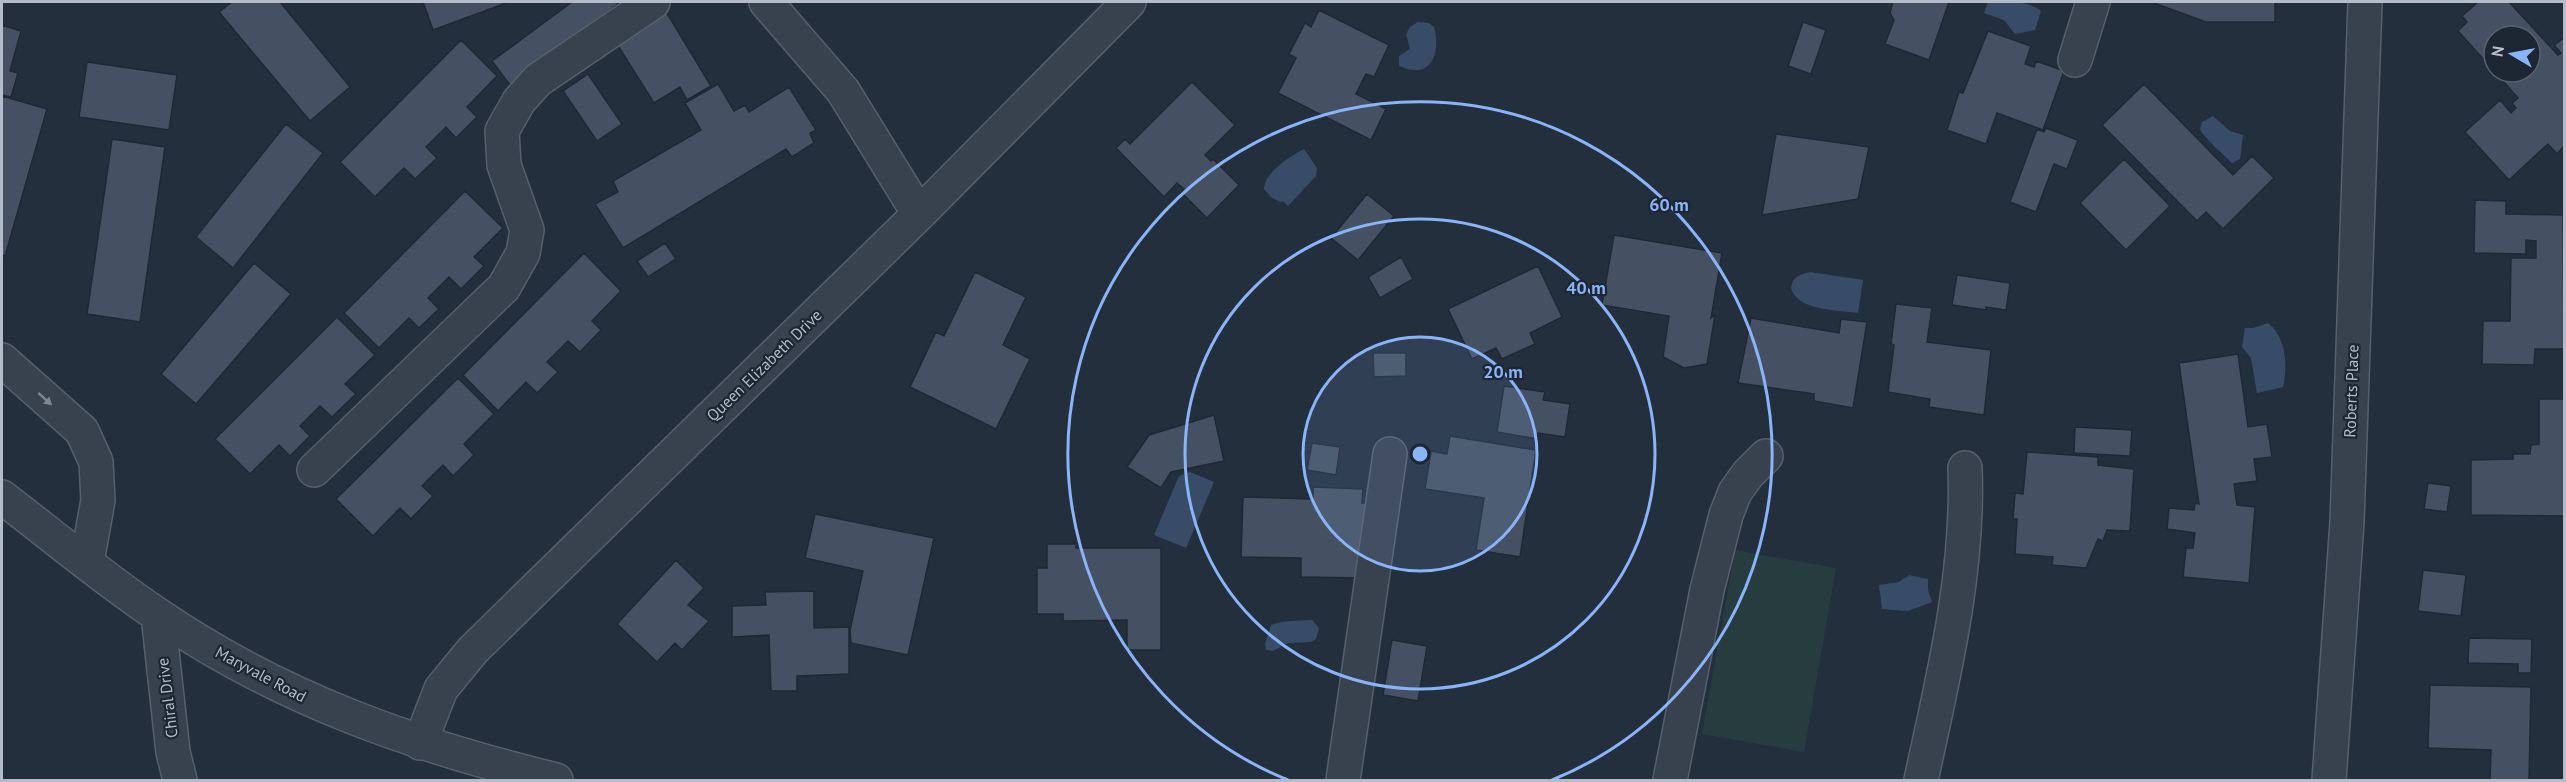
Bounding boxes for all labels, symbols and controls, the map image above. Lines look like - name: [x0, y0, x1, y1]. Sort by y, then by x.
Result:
- north arrow: [2482, 24, 2542, 84]
- text: N: [2486, 44, 2508, 58]
- text: 60 m: [1649, 193, 1689, 216]
- text: 40 m: [1566, 276, 1606, 299]
- street label: Queen Elizabeth Drive: [702, 305, 826, 425]
- street label: Roberts Place: [2339, 344, 2363, 438]
- text: 20 m: [1483, 360, 1523, 383]
- one-way arrow: [37, 392, 52, 405]
- centre of rings: [1410, 444, 1430, 464]
- street label: Maryvale Road: [212, 642, 310, 706]
- street label: Chiral Drive: [152, 657, 182, 739]

